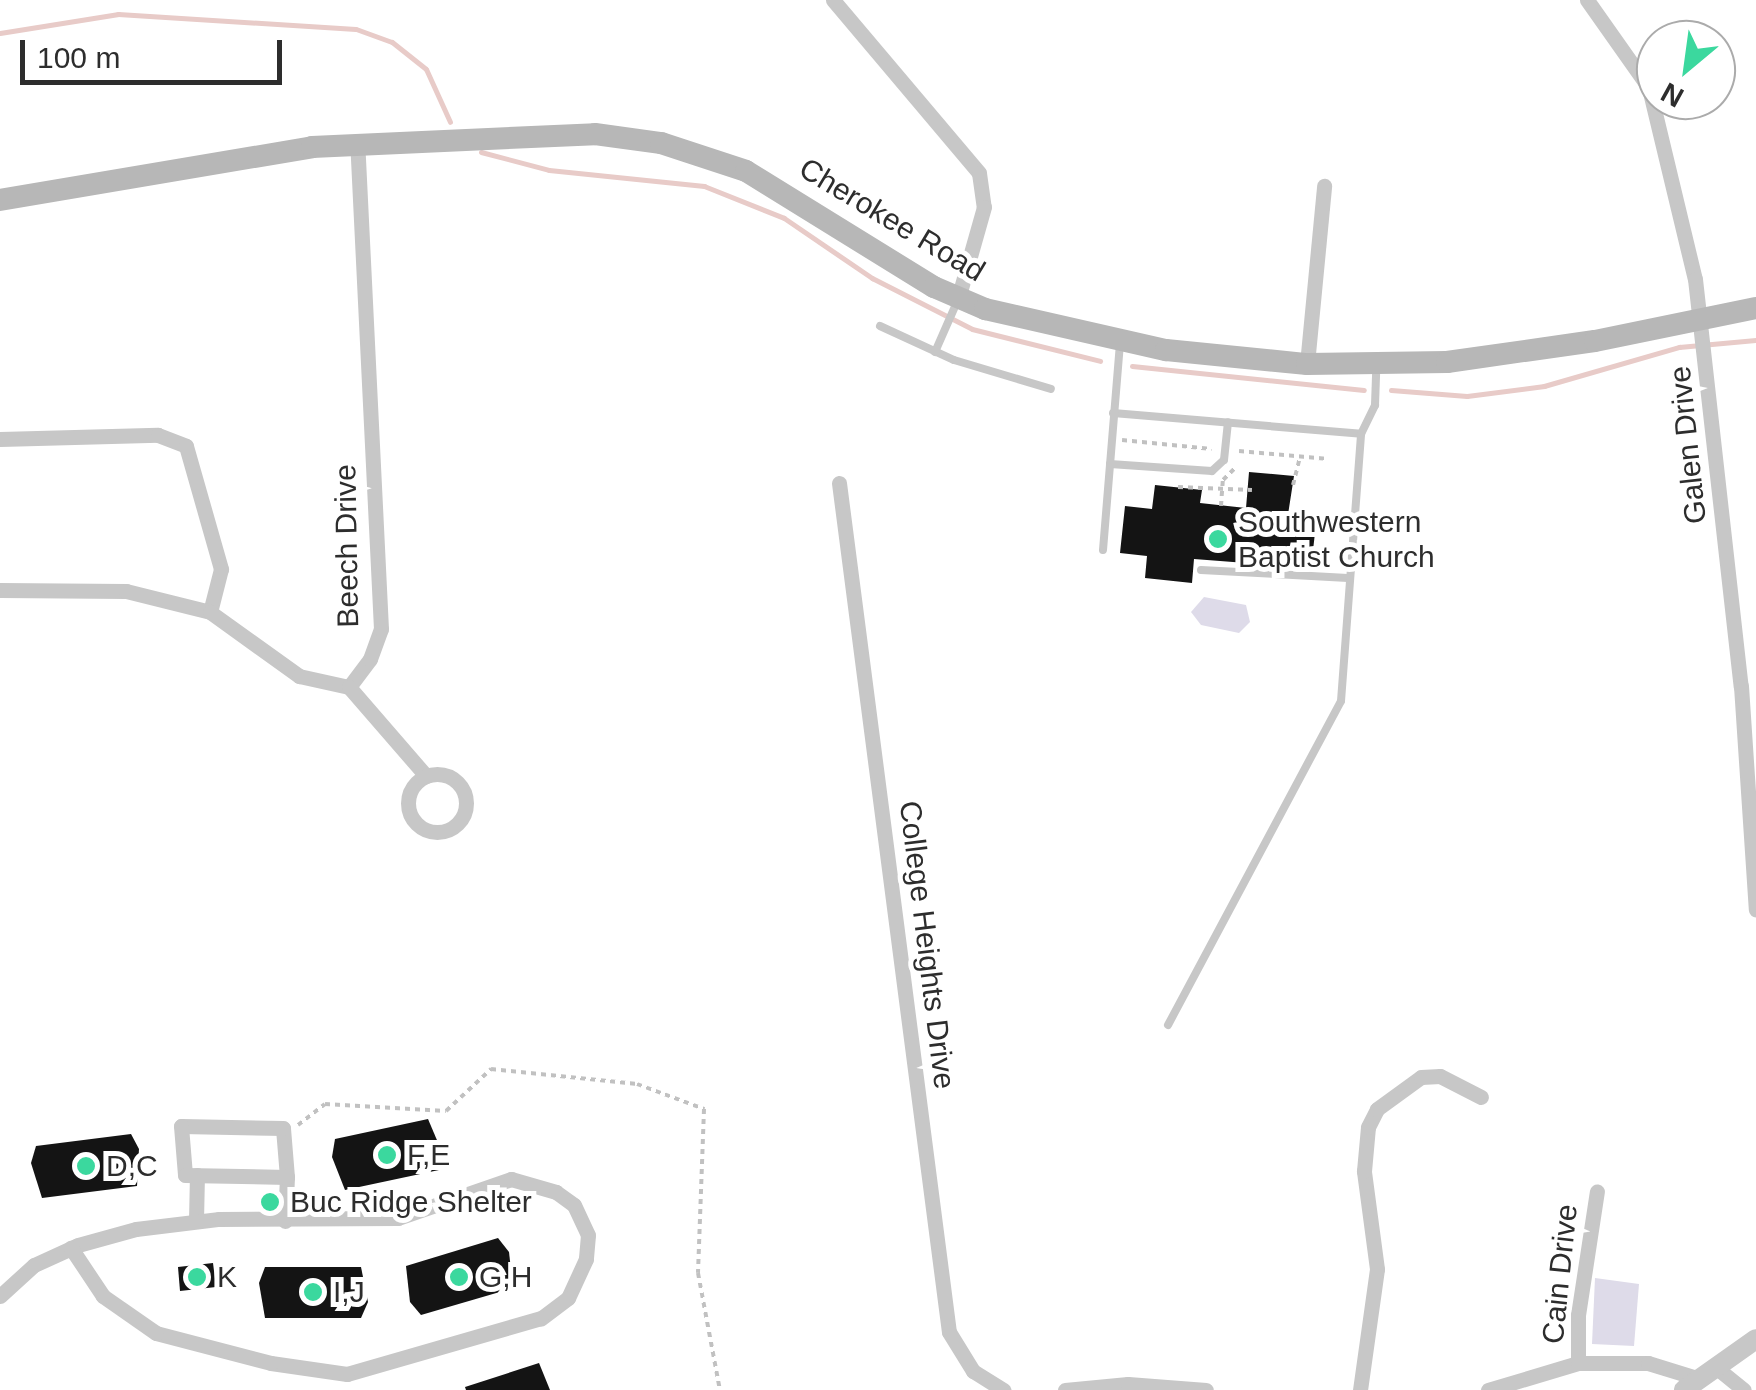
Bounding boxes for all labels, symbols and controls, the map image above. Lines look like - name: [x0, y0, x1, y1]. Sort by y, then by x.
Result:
- scale bar: [25, 20, 288, 82]
- north arrow: [1636, 20, 1736, 120]
- text: 100 m: [37, 41, 120, 74]
- text: N: [1656, 76, 1689, 113]
- street label: Cherokee Road: [793, 150, 991, 290]
- street label: Galen Drive: [1662, 364, 1714, 526]
- street label: Beech Drive: [328, 464, 366, 628]
- place label: Southwestern Baptist Church: [1238, 504, 1435, 574]
- marker: Southwestern Baptist Church: [1207, 528, 1229, 550]
- street label: College Heights Drive: [891, 799, 963, 1091]
- place label: F,E: [407, 1137, 450, 1173]
- marker: F,E: [376, 1144, 398, 1166]
- place label: D,C: [106, 1148, 158, 1184]
- marker: D,C: [75, 1155, 97, 1177]
- place label: Buc Ridge Shelter: [290, 1184, 532, 1220]
- marker: Buc Ridge Shelter: [259, 1191, 281, 1213]
- street label: Cain Drive: [1535, 1202, 1585, 1346]
- place label: K: [217, 1259, 237, 1295]
- place label: G,H: [479, 1259, 532, 1295]
- marker: K: [186, 1266, 208, 1288]
- marker: G,H: [448, 1266, 470, 1288]
- place label: I,J: [333, 1274, 365, 1310]
- marker: I,J: [302, 1281, 324, 1303]

